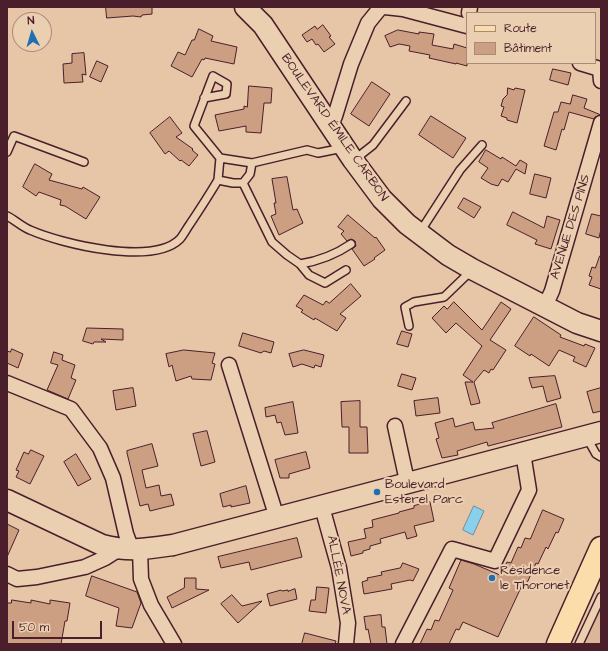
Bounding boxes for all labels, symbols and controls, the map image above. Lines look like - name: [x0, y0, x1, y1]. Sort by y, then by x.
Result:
- north arrow: [12, 12, 52, 52]
- legend: [466, 12, 596, 64]
- text: N: [27, 13, 35, 28]
- text: Route: [504, 20, 537, 37]
- text: Bâtiment: [504, 40, 552, 57]
- street label: BOULEVARD ÉMILE CARBON: [277, 51, 391, 205]
- street label: AVENUE DES PINS: [548, 173, 594, 281]
- place label: Boulevard Esterel Parc: [385, 477, 463, 508]
- marker: Boulevard Esterel Parc: [372, 487, 382, 497]
- street label: ALLÉE NOVA: [323, 534, 353, 616]
- place label: Résidence le Thoronet: [500, 563, 569, 594]
- marker: Résidence le Thoronet: [487, 573, 497, 583]
- scale bar: [14, 613, 104, 639]
- text: 50 m: [19, 619, 49, 636]

